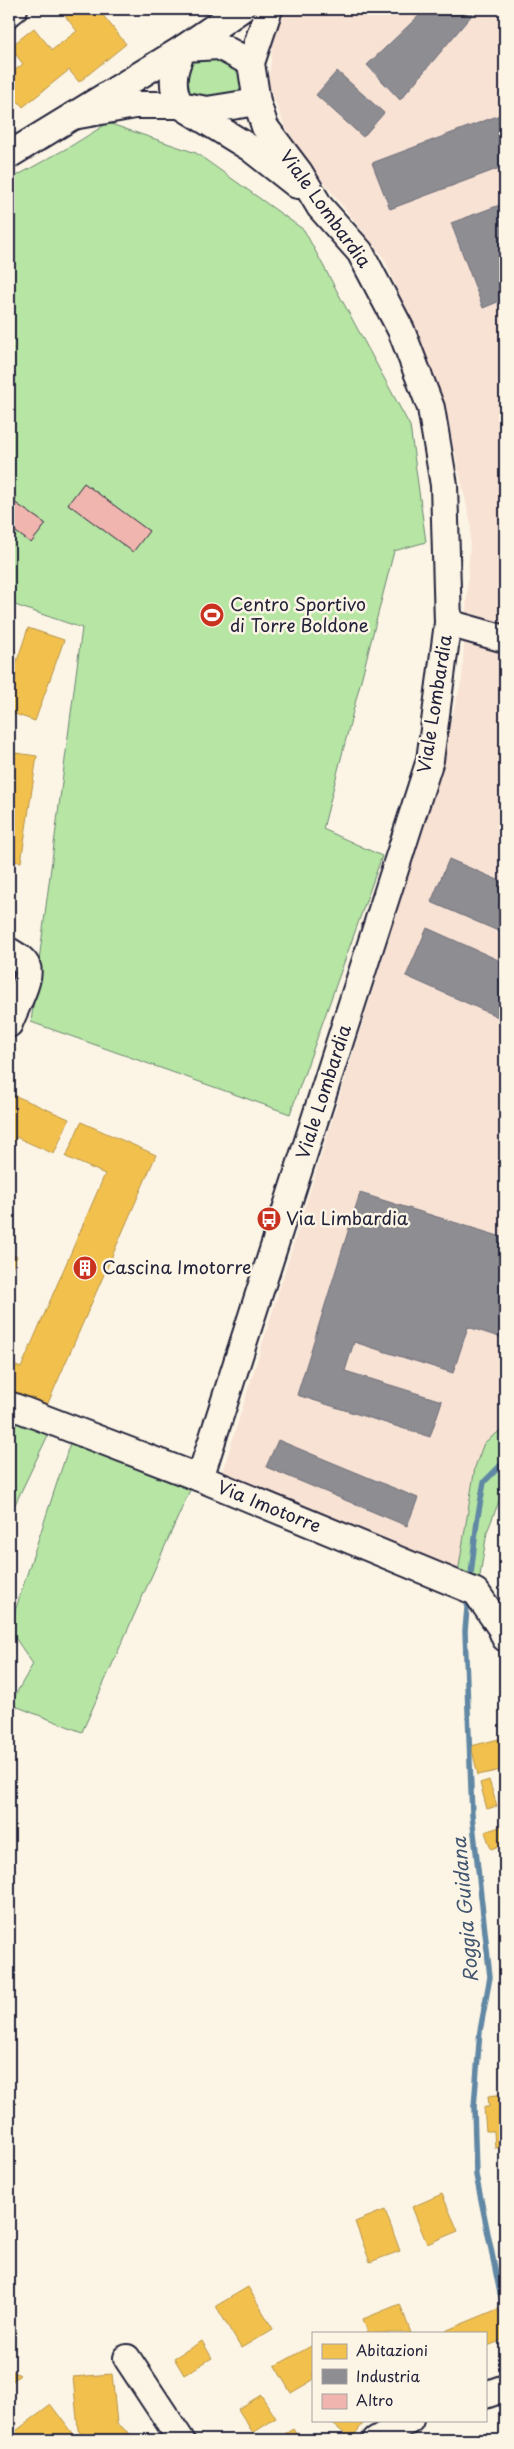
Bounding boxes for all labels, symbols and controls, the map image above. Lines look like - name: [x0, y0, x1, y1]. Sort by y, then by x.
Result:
- street label: Viale Lombardia: [274, 144, 379, 273]
- place label: Centro Sportivo di Torre Boldone: [230, 590, 369, 638]
- sports icon: Centro Sportivo di Torre Boldone: [199, 602, 225, 628]
- street label: Viale Lombardia: [409, 632, 458, 775]
- street label: Viale Lombardia: [288, 1020, 357, 1162]
- place label: Via Limbardia: [286, 1204, 409, 1231]
- bus stop icon: Via Limbardia: [256, 1206, 282, 1232]
- place label: Cascina Imotorre: [102, 1253, 252, 1280]
- building icon: Cascina Imotorre: [72, 1255, 98, 1281]
- street label: Via Imotorre: [214, 1473, 326, 1539]
- water label: Roggia Guidana: [444, 1836, 484, 1984]
- legend: [312, 2332, 486, 2422]
- text: Abitazioni: [356, 2338, 428, 2361]
- text: Industria: [356, 2364, 420, 2387]
- text: Altro: [356, 2388, 393, 2411]

